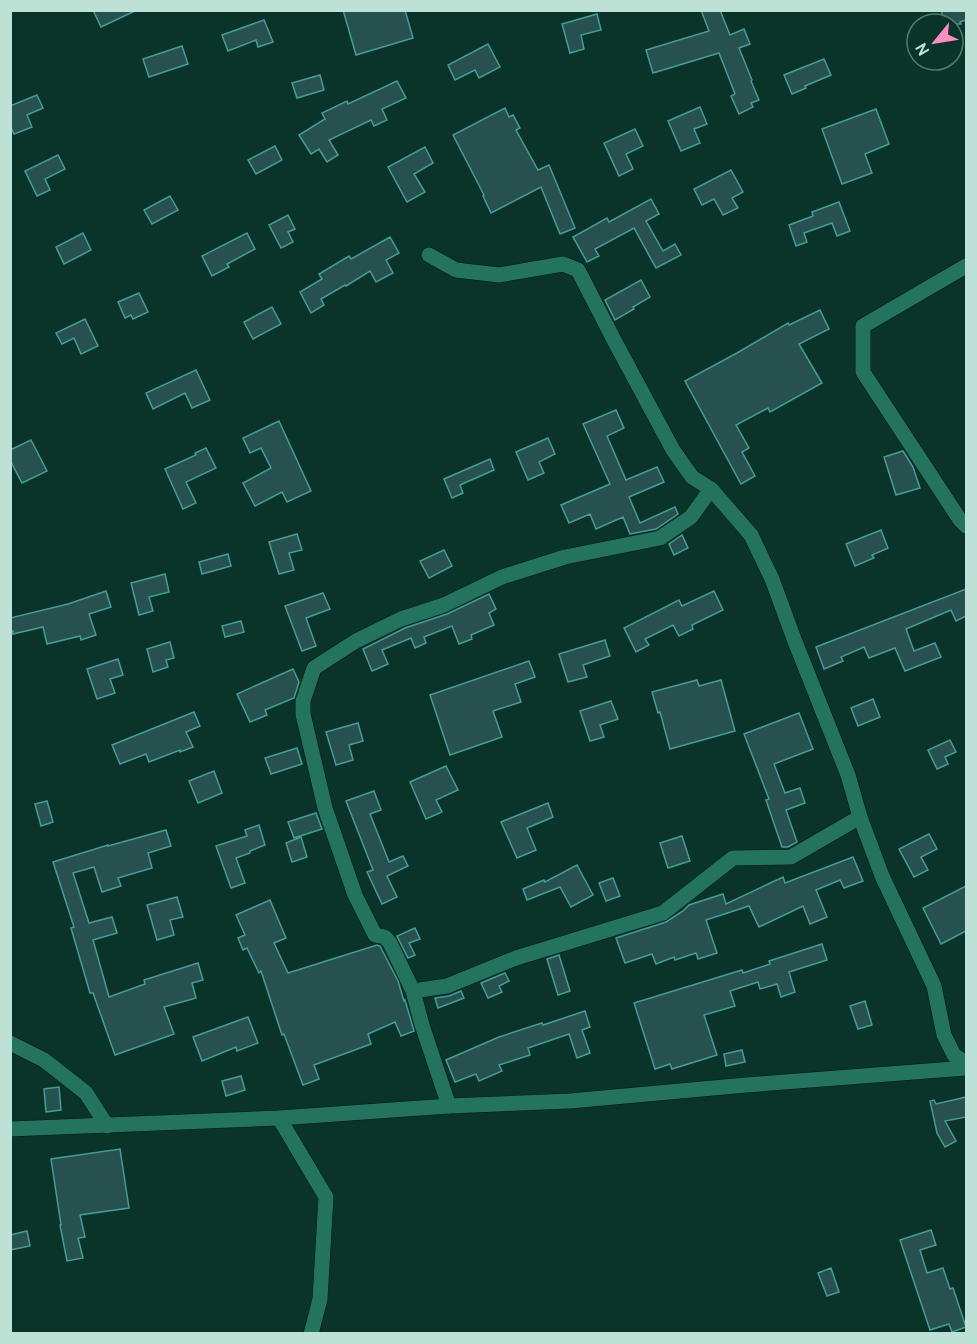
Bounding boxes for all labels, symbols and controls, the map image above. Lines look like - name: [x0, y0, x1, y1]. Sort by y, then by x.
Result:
- north arrow: [905, 12, 965, 72]
- text: N: [912, 39, 935, 58]

